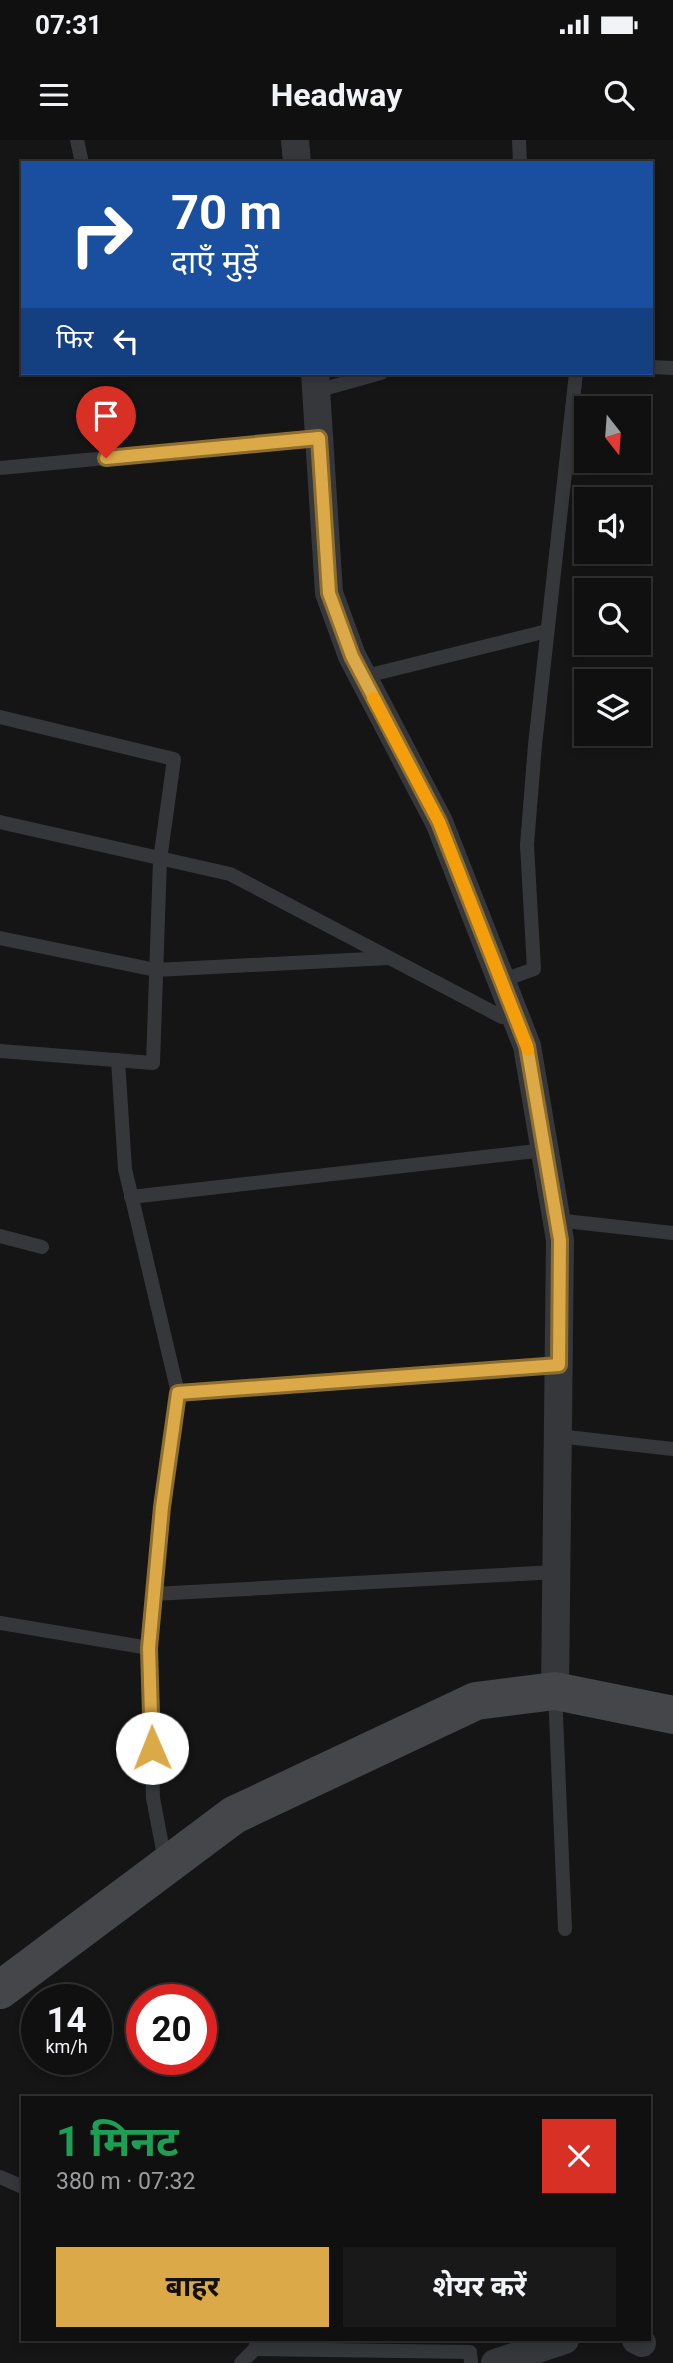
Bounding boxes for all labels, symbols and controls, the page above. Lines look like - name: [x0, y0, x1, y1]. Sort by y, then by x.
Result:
- text: 07:31: [35, 10, 102, 40]
- icon: menu: [35, 76, 73, 114]
- text: Headway: [271, 76, 402, 114]
- icon: search: [600, 76, 638, 114]
- text: 70 m: [171, 184, 282, 241]
- icon: right: [56, 189, 147, 280]
- text: दाएँ मुड़ें: [171, 243, 258, 281]
- icon: left: [107, 322, 145, 360]
- text: फिर: [56, 324, 93, 354]
- pin: [76, 386, 136, 458]
- north arrow: [574, 396, 651, 472]
- map controls: [574, 396, 651, 746]
- icon: arrive: [87, 397, 125, 435]
- button: sound: [574, 487, 651, 564]
- button: search: [574, 578, 651, 655]
- button: layers: [574, 669, 651, 746]
- position arrow: [115, 1711, 189, 1785]
- speed limit sign: 20: [126, 1984, 217, 2075]
- text: 14: [46, 2000, 87, 2041]
- text: km/h: [45, 2036, 88, 2057]
- text: 1 मिनट: [56, 2117, 179, 2166]
- button: close: [542, 2119, 616, 2193]
- text: 380 m · 07:32: [56, 2168, 195, 2195]
- button: बाहर: [56, 2247, 329, 2327]
- button: शेयर करें: [343, 2247, 616, 2327]

